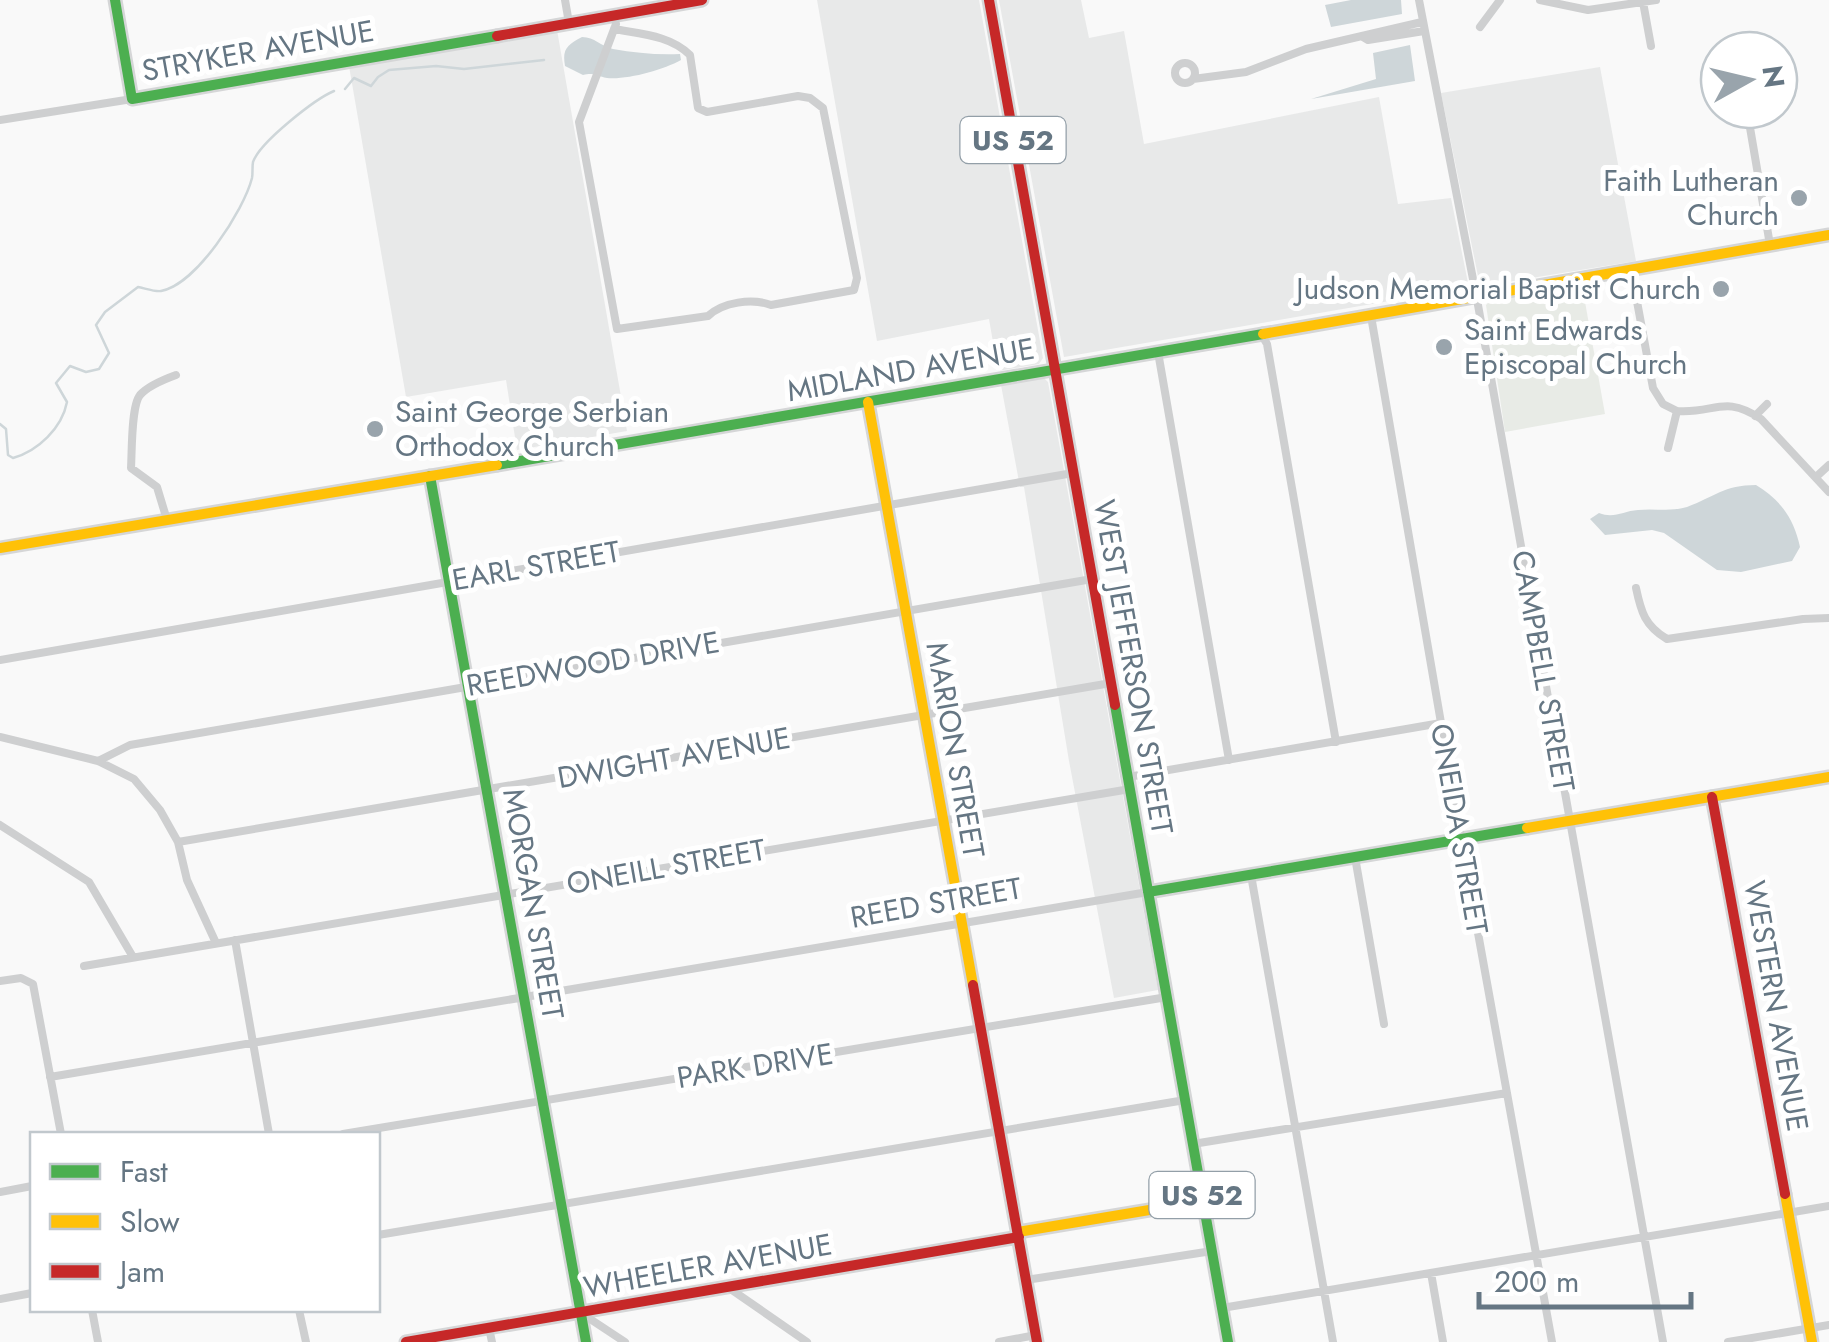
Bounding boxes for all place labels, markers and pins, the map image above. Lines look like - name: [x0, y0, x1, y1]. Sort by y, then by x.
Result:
- place label: Faith Lutheran Church: [1603, 159, 1779, 236]
- marker: Faith Lutheran Church: [1788, 187, 1810, 209]
- place label: Judson Memorial Baptist Church: [1292, 267, 1701, 310]
- marker: Judson Memorial Baptist Church: [1710, 278, 1732, 300]
- place label: Saint Edwards Episcopal Church: [1464, 308, 1688, 385]
- marker: Saint Edwards Episcopal Church: [1433, 336, 1455, 358]
- place label: Saint George Serbian Orthodox Church: [395, 390, 669, 467]
- marker: Saint George Serbian Orthodox Church: [364, 418, 386, 440]

